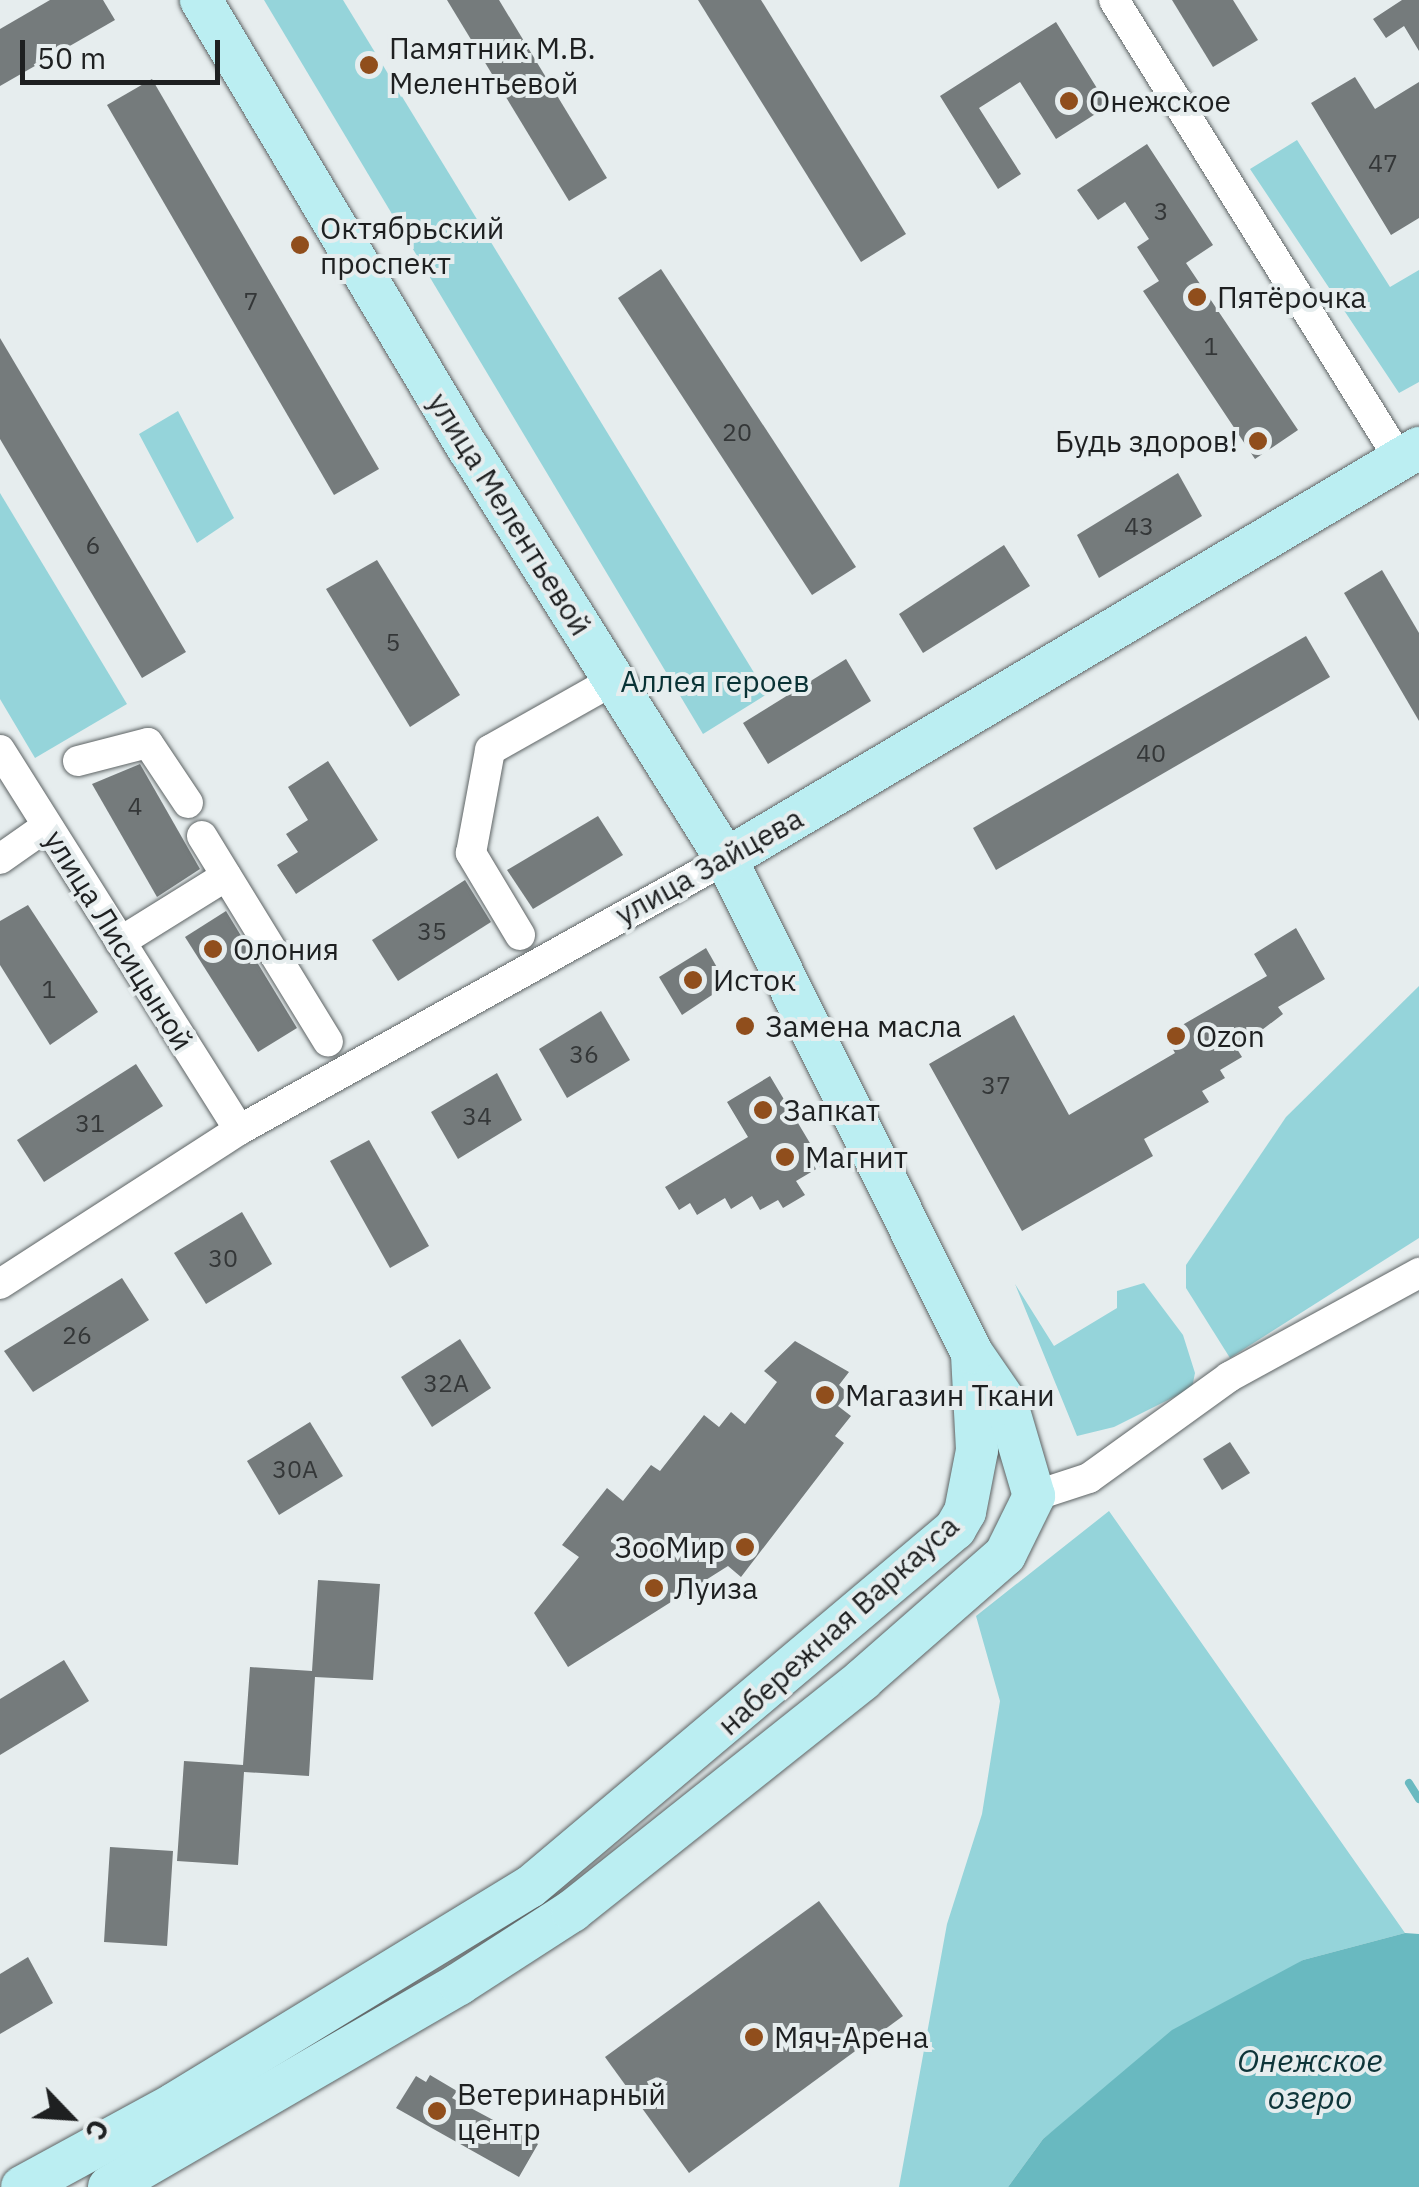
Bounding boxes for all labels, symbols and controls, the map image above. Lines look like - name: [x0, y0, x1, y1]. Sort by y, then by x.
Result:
- scale bar: [25, 20, 225, 82]
- place label: Памятник М.В. Мелентьевой: [389, 30, 596, 100]
- text: 50 m: [37, 38, 106, 77]
- marker: Памятник М.В. Мелентьевой: [358, 54, 380, 76]
- place label: Онежское: [1089, 83, 1231, 119]
- marker: Онежское: [1058, 90, 1080, 112]
- house number: 47: [1368, 148, 1398, 178]
- house number: 3: [1154, 196, 1168, 226]
- place label: Октябрьский проспект: [320, 210, 504, 280]
- marker: Октябрьский проспект: [289, 234, 311, 256]
- place label: Пятёрочка: [1217, 279, 1367, 315]
- house number: 7: [244, 286, 258, 316]
- marker: Пятёрочка: [1186, 286, 1208, 308]
- house number: 1: [1204, 331, 1218, 361]
- street label: улица Мелентьевой: [421, 386, 599, 642]
- house number: 20: [722, 417, 752, 447]
- place label: Будь здоров!: [1055, 423, 1238, 459]
- marker: Будь здоров!: [1247, 430, 1269, 452]
- house number: 43: [1124, 511, 1154, 541]
- house number: 6: [86, 530, 100, 560]
- house number: 5: [386, 627, 400, 657]
- park label: Аллея героев: [620, 663, 810, 699]
- house number: 40: [1136, 738, 1166, 768]
- house number: 4: [128, 791, 142, 821]
- street label: улица Зайцева: [609, 800, 809, 932]
- street label: улица Лисицыной: [37, 823, 201, 1057]
- house number: 35: [417, 916, 447, 946]
- place label: Олония: [233, 931, 339, 967]
- marker: Олония: [202, 938, 224, 960]
- place label: Исток: [713, 962, 796, 998]
- marker: Исток: [682, 969, 704, 991]
- house number: 1: [42, 974, 56, 1004]
- place label: Замена масла: [765, 1008, 962, 1044]
- marker: Замена масла: [734, 1015, 756, 1037]
- place label: Ozon: [1196, 1018, 1265, 1054]
- marker: Ozon: [1165, 1025, 1187, 1047]
- house number: 36: [569, 1039, 599, 1069]
- house number: 37: [981, 1070, 1011, 1100]
- place label: Запкат: [783, 1092, 880, 1128]
- marker: Запкат: [752, 1099, 774, 1121]
- house number: 34: [462, 1101, 492, 1131]
- house number: 31: [75, 1108, 105, 1138]
- place label: Магнит: [805, 1139, 908, 1175]
- marker: Магнит: [774, 1146, 796, 1168]
- house number: 30: [208, 1243, 238, 1273]
- house number: 26: [62, 1320, 92, 1350]
- house number: 32А: [423, 1368, 469, 1398]
- place label: Магазин Ткани: [845, 1377, 1055, 1413]
- marker: Магазин Ткани: [814, 1384, 836, 1406]
- house number: 30А: [272, 1454, 318, 1484]
- street label: набережная Варкауса: [710, 1508, 966, 1742]
- place label: ЗооМир: [614, 1529, 725, 1565]
- marker: ЗооМир: [734, 1536, 756, 1558]
- place label: Луиза: [674, 1570, 758, 1606]
- marker: Луиза: [643, 1577, 665, 1599]
- place label: Мяч-Арена: [774, 2019, 929, 2055]
- marker: Мяч-Арена: [743, 2026, 765, 2048]
- water label: Онежское озеро: [1237, 2042, 1383, 2117]
- north arrow: [20, 2067, 120, 2167]
- place label: Ветеринарный центр: [457, 2076, 666, 2146]
- marker: Ветеринарный центр: [426, 2100, 448, 2122]
- text: С: [77, 2114, 118, 2146]

